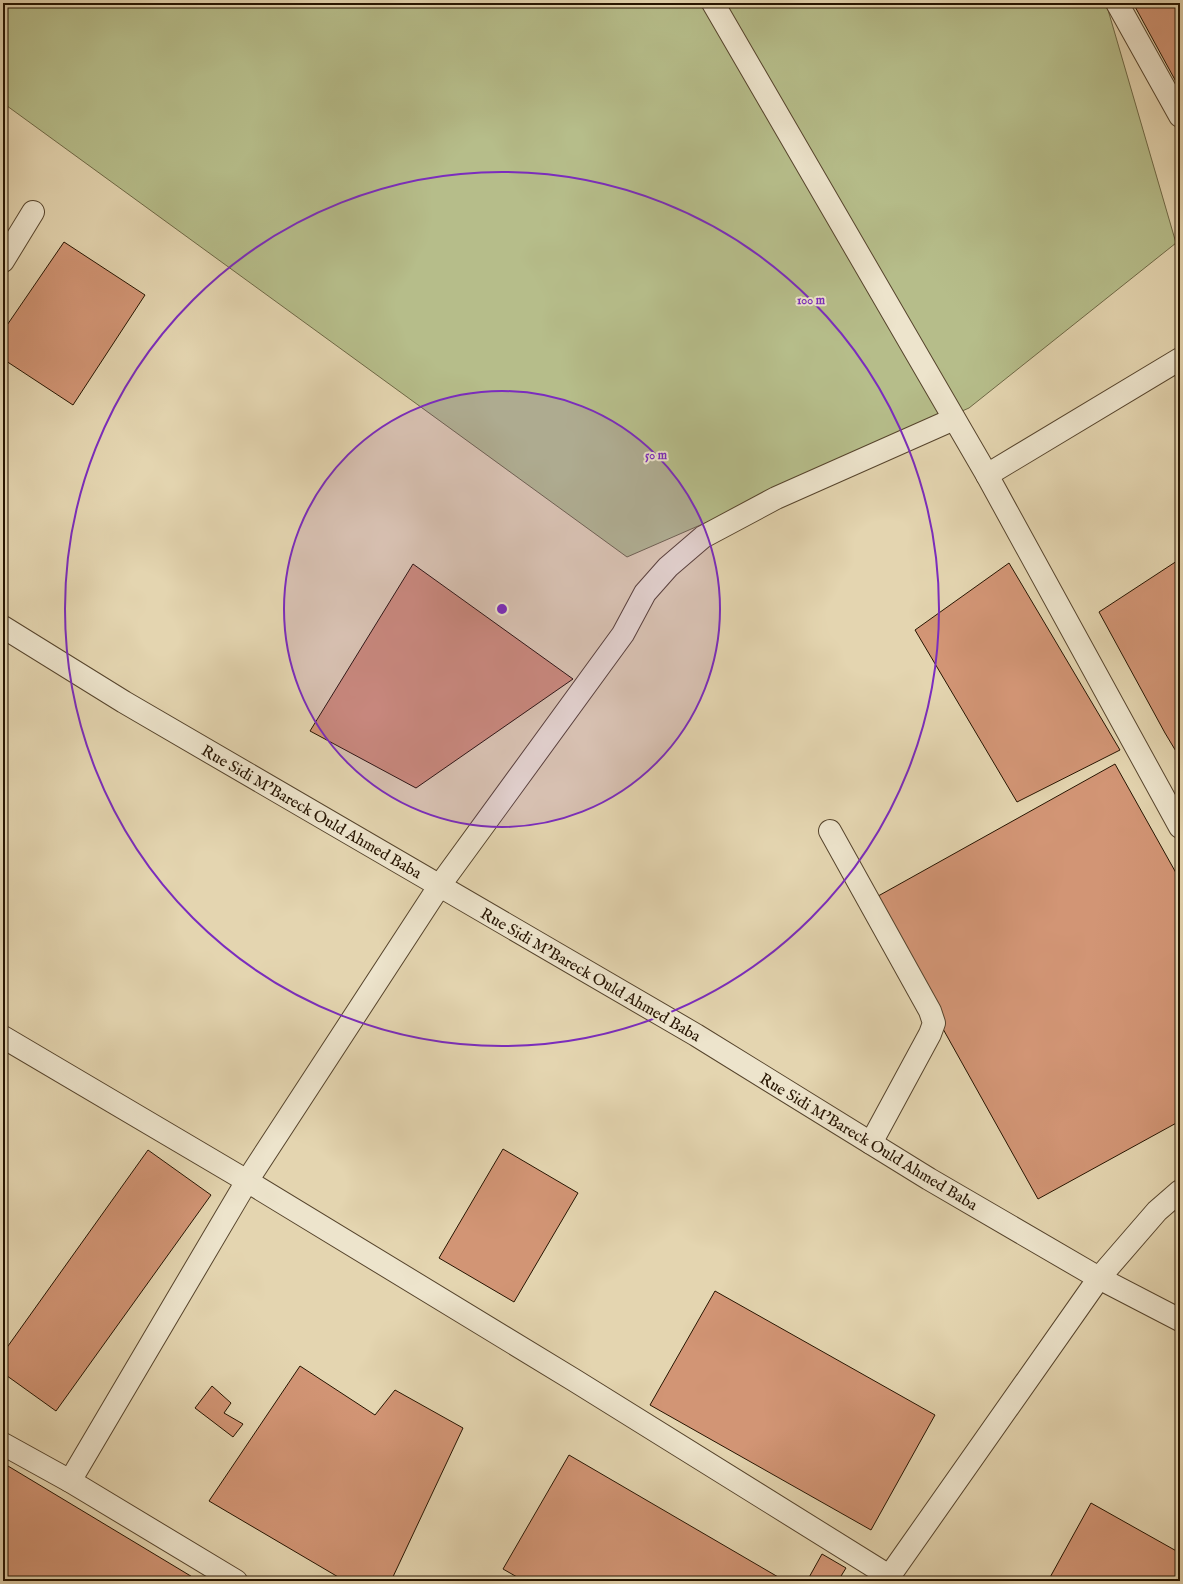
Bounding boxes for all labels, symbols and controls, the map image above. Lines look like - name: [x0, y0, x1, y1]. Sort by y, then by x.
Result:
- text: 100 m: [797, 293, 826, 308]
- text: 50 m: [645, 448, 668, 463]
- centre of rings: [495, 602, 509, 616]
- street label: Rue Sidi M'Bareck Ould Ahmed Baba: [197, 741, 425, 884]
- street label: Rue Sidi M'Bareck Ould Ahmed Baba: [476, 904, 704, 1047]
- street label: Rue Sidi M'Bareck Ould Ahmed Baba: [755, 1070, 981, 1216]

